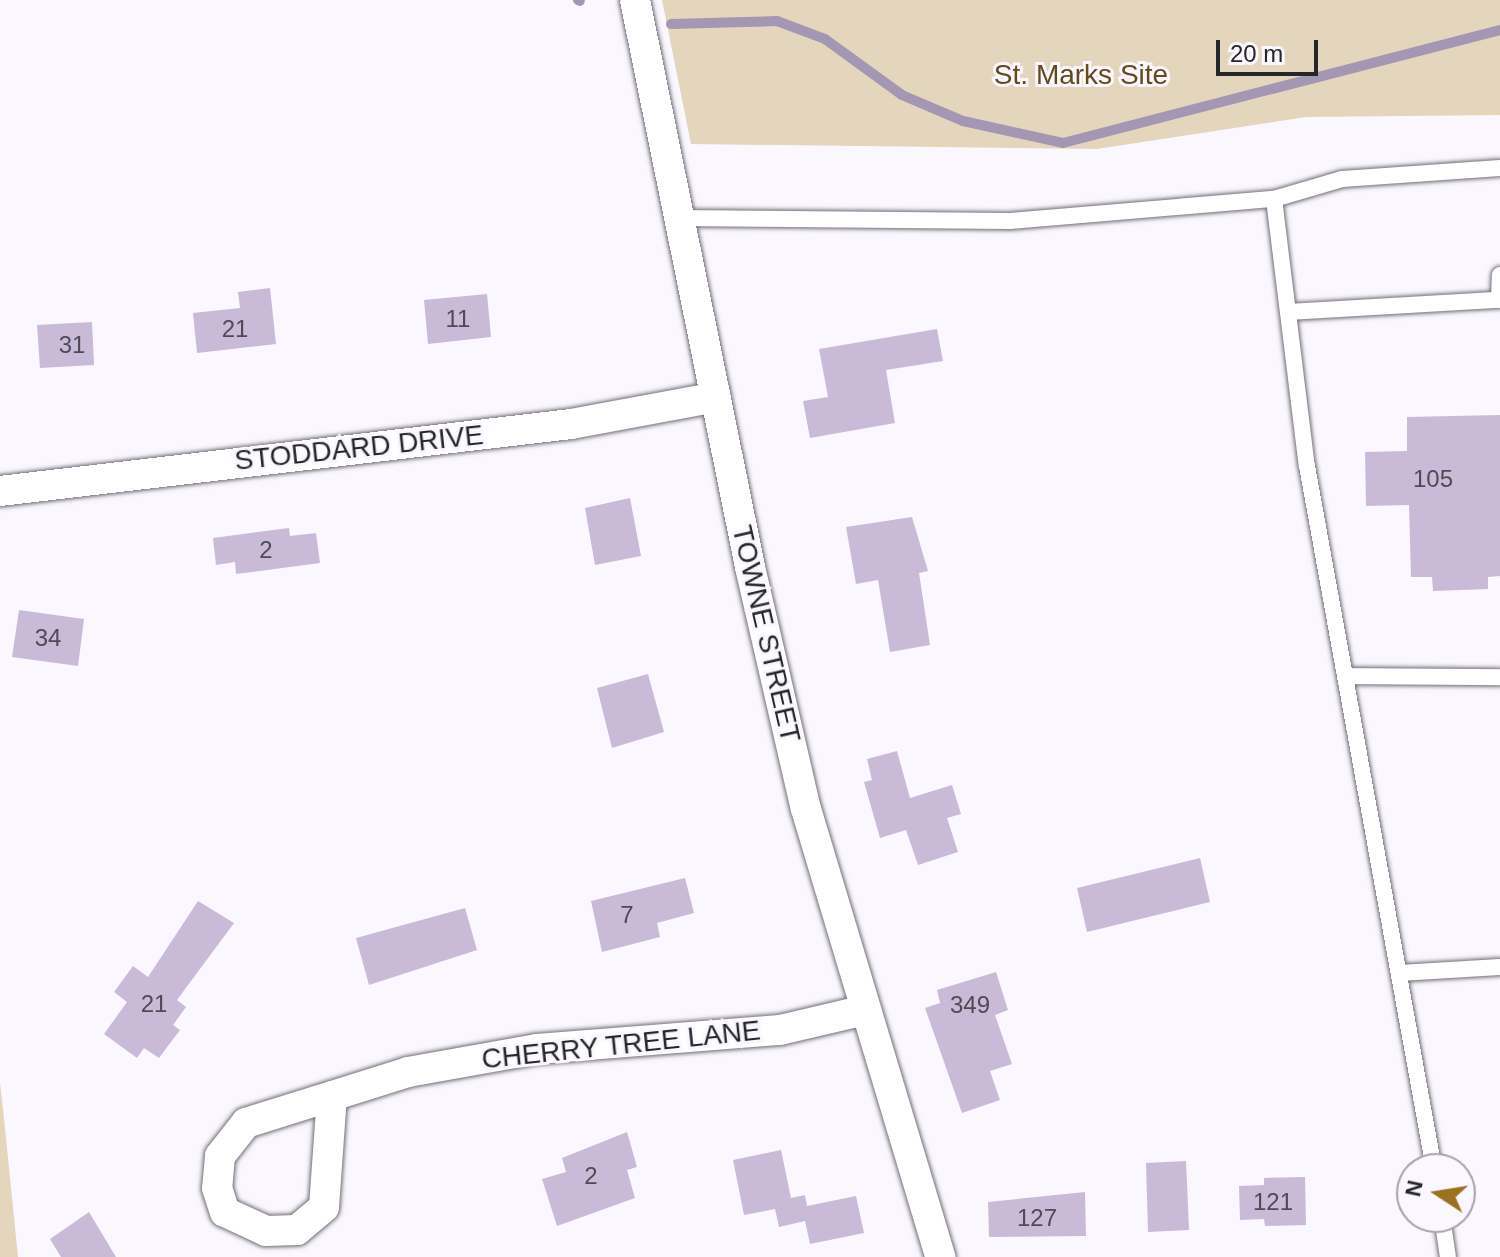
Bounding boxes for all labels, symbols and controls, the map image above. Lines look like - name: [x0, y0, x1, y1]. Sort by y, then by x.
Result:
- scale bar: [1220, 24, 1322, 74]
- text: 20 m: [1230, 40, 1283, 67]
- park label: St. Marks Site: [994, 58, 1168, 92]
- house number: 11: [446, 305, 470, 333]
- house number: 21: [222, 315, 248, 343]
- house number: 31: [59, 331, 85, 359]
- street label: STODDARD DRIVE: [233, 418, 485, 478]
- house number: 105: [1413, 465, 1453, 493]
- street label: TOWNE STREET: [725, 522, 807, 746]
- house number: 2: [259, 536, 273, 564]
- house number: 34: [35, 624, 61, 652]
- house number: 7: [620, 901, 634, 929]
- house number: 21: [141, 990, 167, 1018]
- house number: 349: [950, 991, 990, 1019]
- street label: CHERRY TREE LANE: [479, 1014, 763, 1076]
- north arrow: [1396, 1153, 1476, 1233]
- house number: 2: [584, 1162, 598, 1190]
- text: N: [1400, 1178, 1428, 1199]
- house number: 121: [1253, 1188, 1293, 1216]
- house number: 127: [1017, 1204, 1057, 1232]

